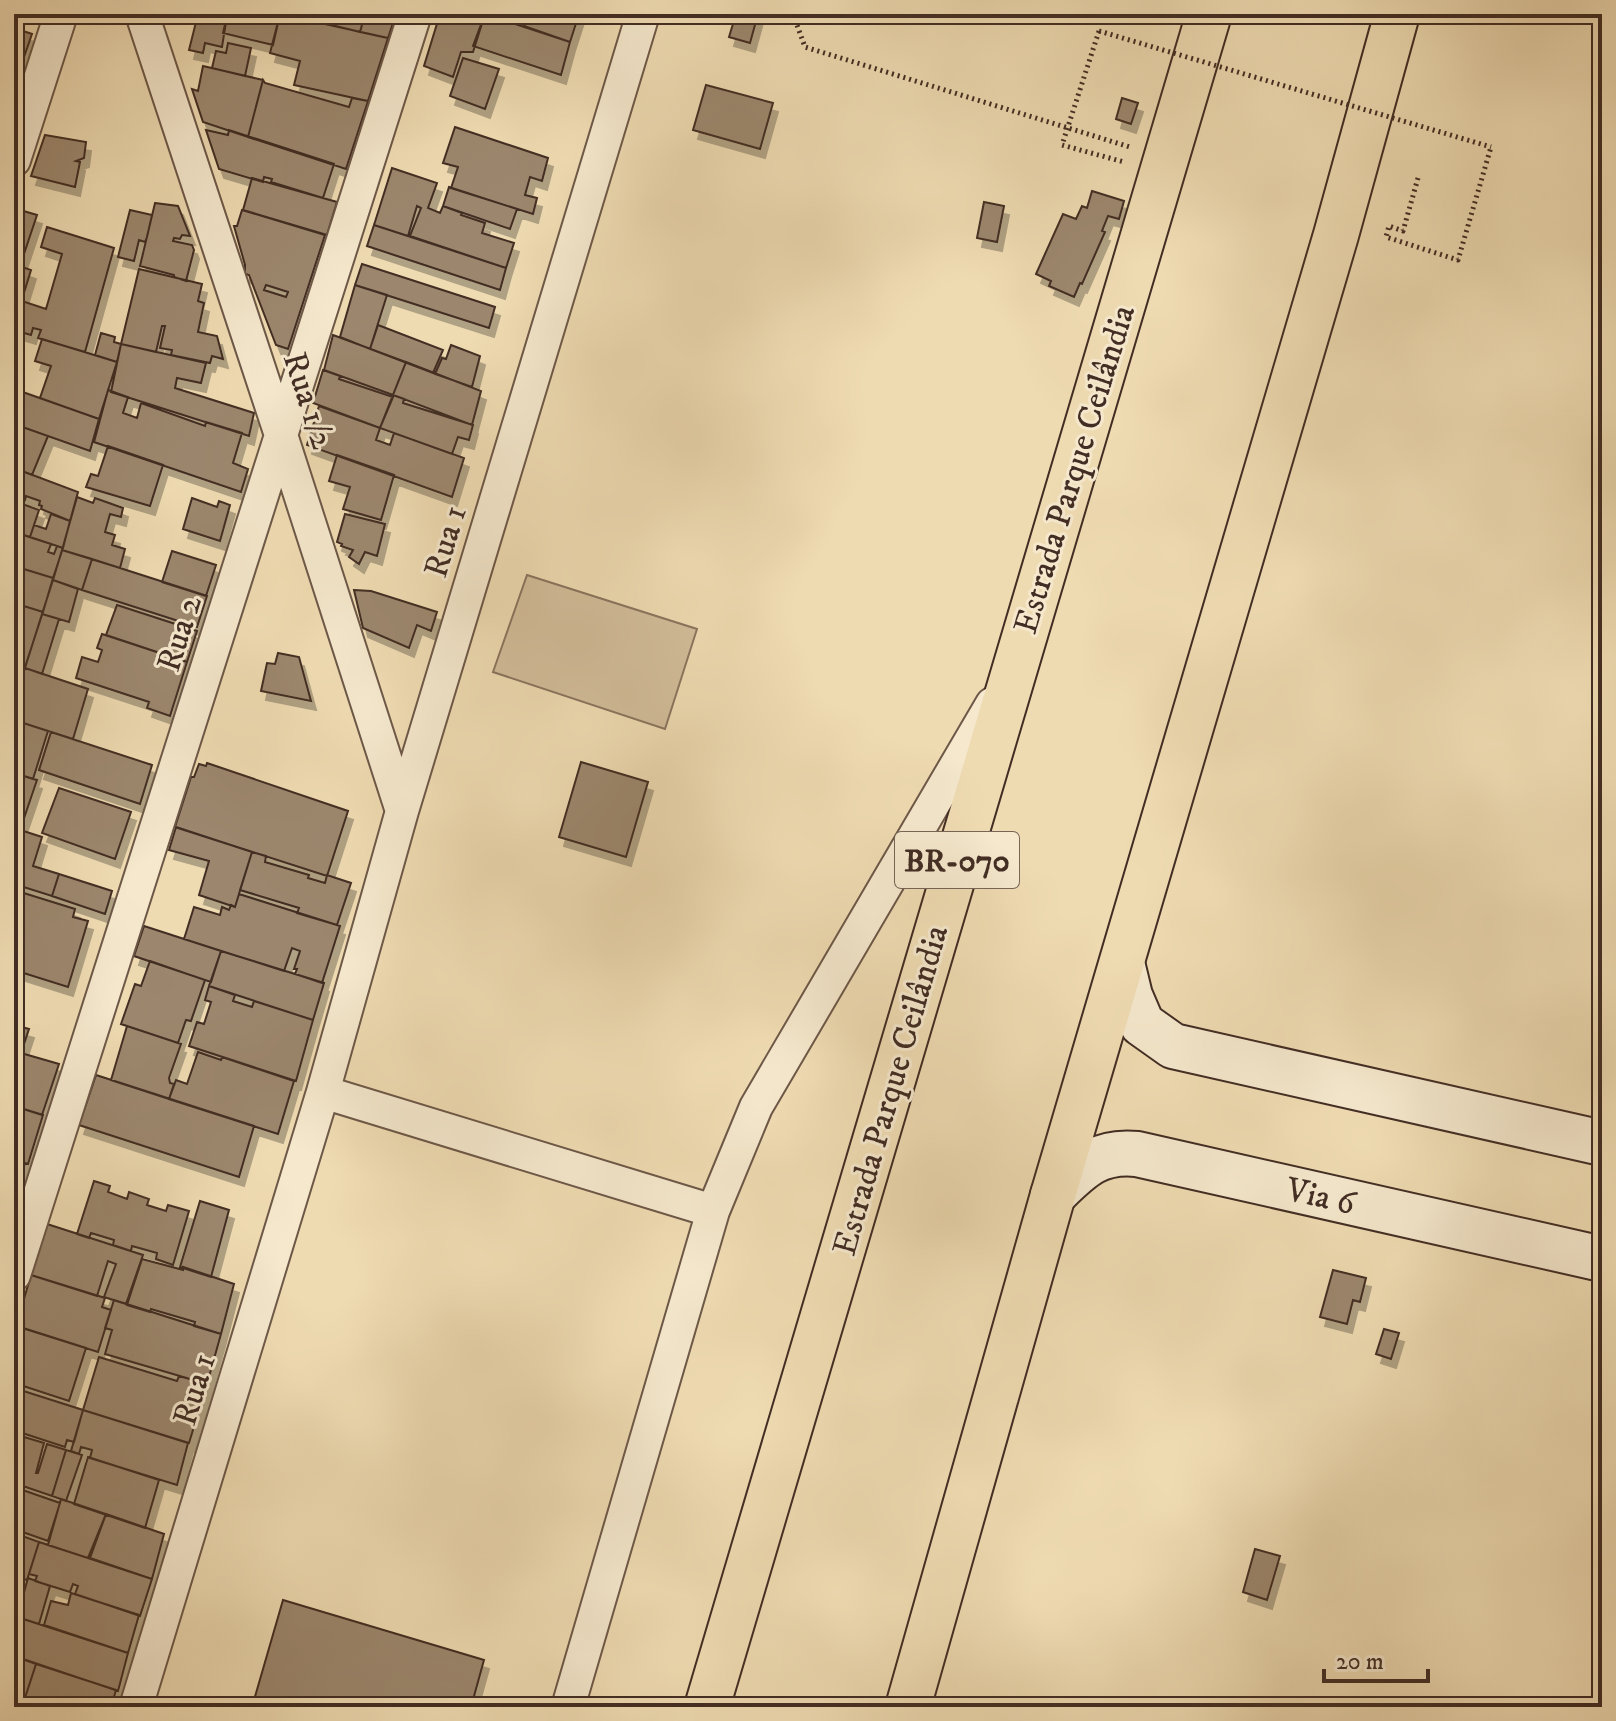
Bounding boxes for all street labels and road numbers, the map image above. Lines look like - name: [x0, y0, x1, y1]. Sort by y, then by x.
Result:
- street label: Estrada Parque Ceilândia: [1005, 300, 1145, 639]
- street label: Rua 1/2: [273, 347, 343, 455]
- street label: Rua 1: [415, 500, 477, 583]
- street label: Rua 2: [148, 590, 212, 677]
- road number: BR-070: [895, 832, 1019, 888]
- street label: Estrada Parque Ceilândia: [824, 920, 958, 1260]
- street label: Via 6: [1281, 1168, 1360, 1226]
- street label: Rua 1: [164, 1348, 226, 1431]

